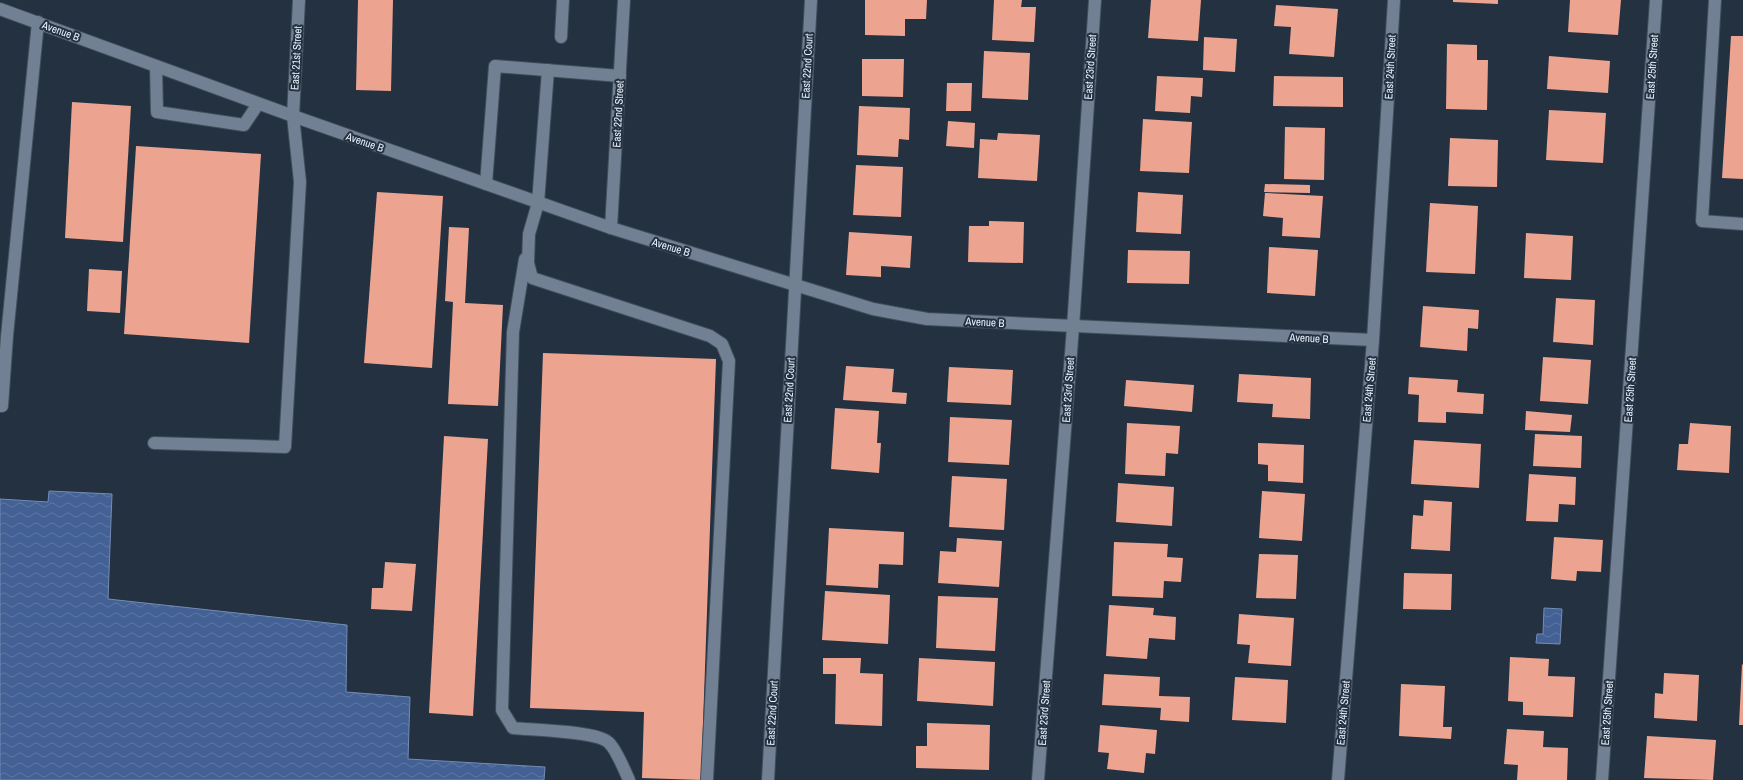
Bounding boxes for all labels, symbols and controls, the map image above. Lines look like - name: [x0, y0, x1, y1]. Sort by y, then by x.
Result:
- street label: Avenue B: [39, 17, 82, 44]
- street label: East 21st Street: [287, 25, 305, 90]
- street label: East 22nd Court: [798, 33, 816, 99]
- street label: East 23rd Street: [1081, 34, 1099, 100]
- street label: East 24th Street: [1381, 34, 1399, 100]
- street label: East 25th Street: [1643, 34, 1661, 100]
- street label: East 22nd Street: [609, 80, 627, 148]
- street label: Avenue B: [343, 129, 386, 155]
- street label: Avenue B: [649, 234, 692, 259]
- street label: Avenue B: [964, 314, 1005, 330]
- street label: Avenue B: [1288, 330, 1329, 346]
- street label: East 22nd Court: [780, 357, 798, 423]
- street label: East 23rd Street: [1059, 357, 1077, 423]
- street label: East 24th Street: [1359, 357, 1379, 423]
- street label: East 25th Street: [1621, 357, 1639, 423]
- street label: East 22nd Court: [763, 680, 781, 746]
- street label: East 23rd Street: [1035, 680, 1053, 746]
- street label: East 24th Street: [1333, 680, 1353, 746]
- street label: East 25th Street: [1598, 680, 1616, 746]

